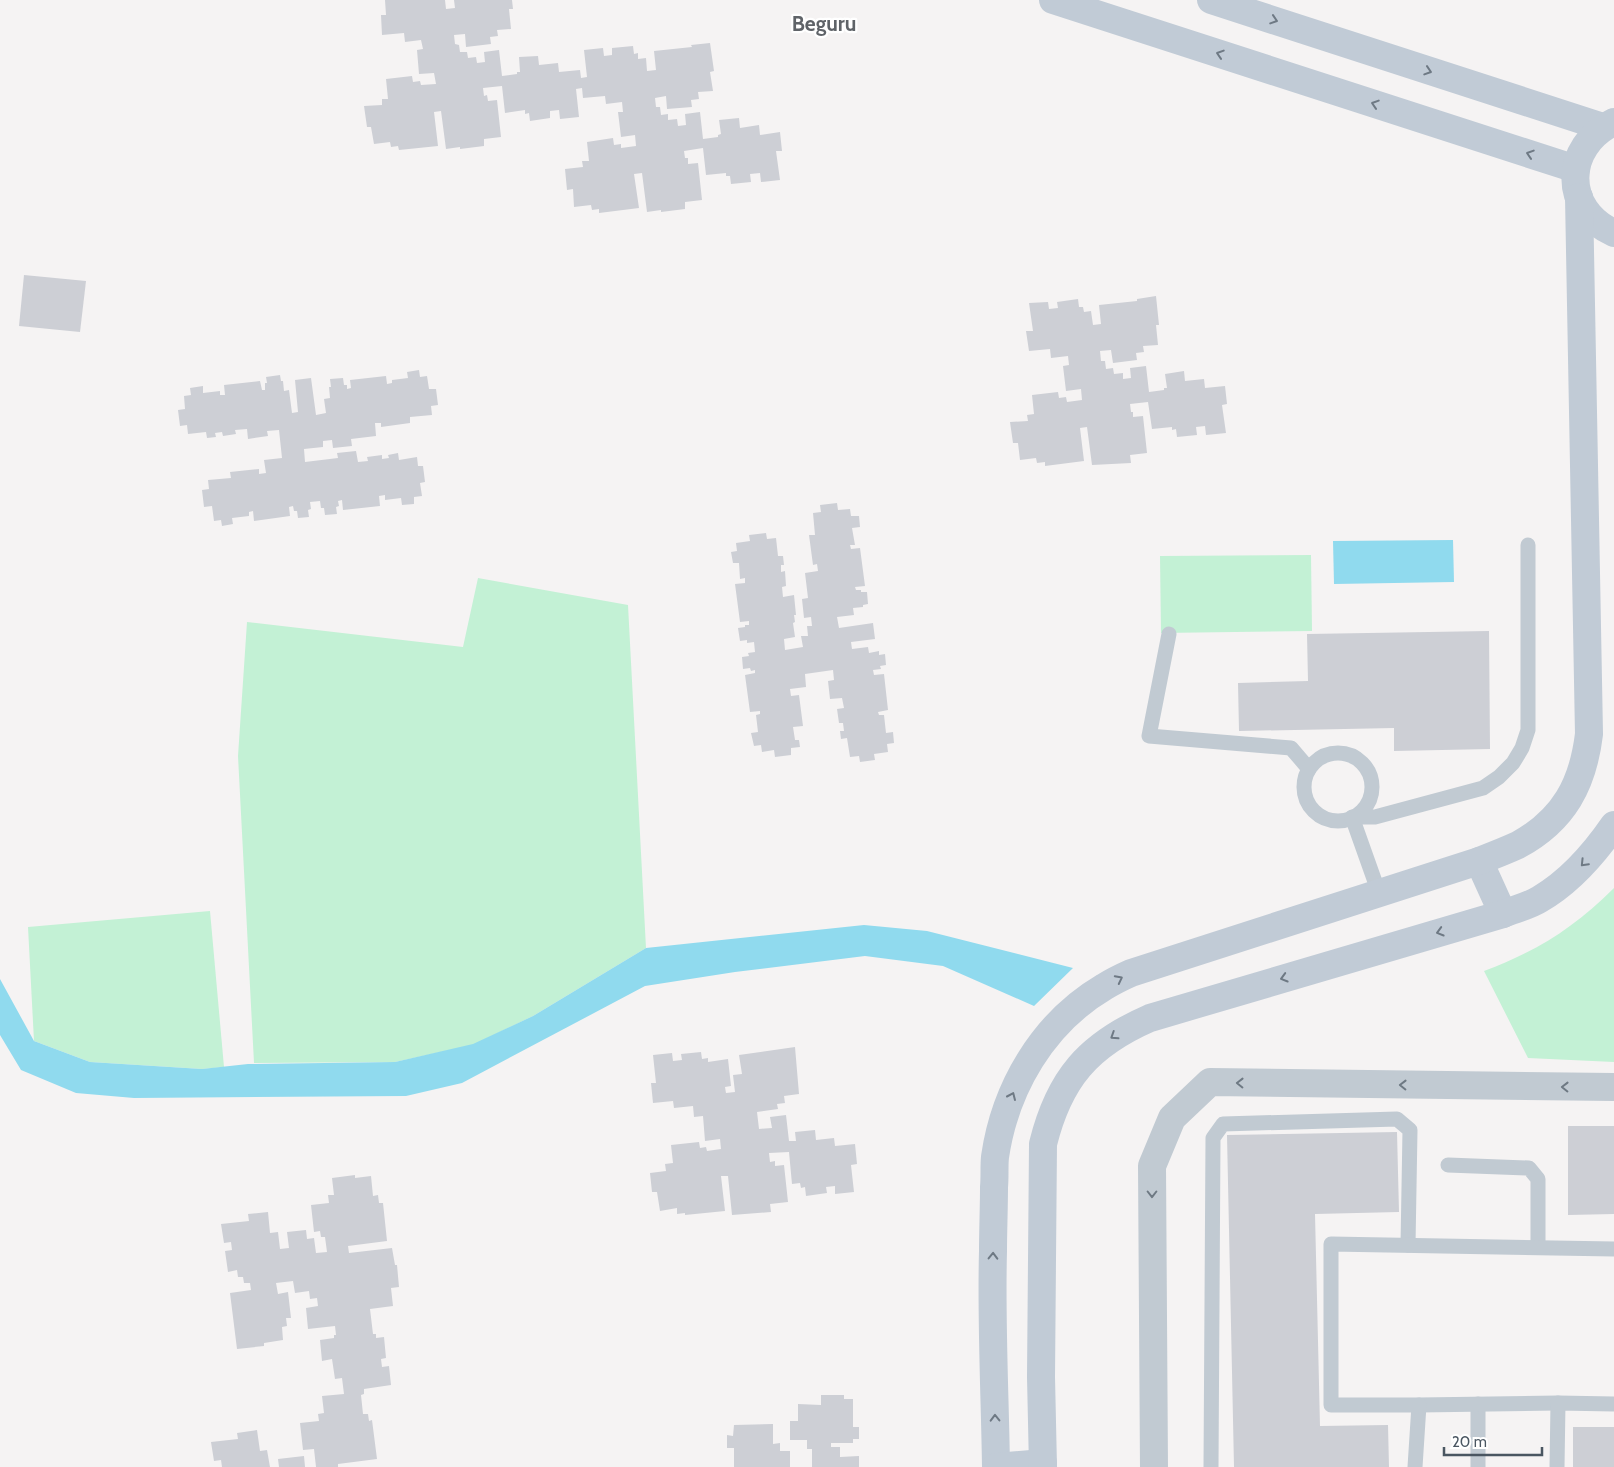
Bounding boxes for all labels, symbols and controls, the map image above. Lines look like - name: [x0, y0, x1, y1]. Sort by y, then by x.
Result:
- district label: Beguru: [792, 11, 856, 36]
- one-way arrow: [1269, 15, 1277, 25]
- one-way arrow: [1217, 50, 1225, 60]
- one-way arrow: [1424, 65, 1432, 75]
- one-way arrow: [1371, 100, 1380, 110]
- one-way arrow: [1526, 150, 1534, 160]
- one-way arrow: [1581, 857, 1590, 866]
- one-way arrow: [1437, 927, 1445, 937]
- one-way arrow: [1281, 973, 1289, 983]
- one-way arrow: [1114, 975, 1123, 985]
- one-way arrow: [1111, 1030, 1120, 1039]
- one-way arrow: [1236, 1078, 1244, 1088]
- one-way arrow: [1399, 1080, 1406, 1090]
- one-way arrow: [1561, 1082, 1569, 1092]
- one-way arrow: [1005, 1092, 1016, 1101]
- one-way arrow: [1147, 1190, 1157, 1198]
- one-way arrow: [988, 1252, 998, 1260]
- one-way arrow: [990, 1414, 1000, 1422]
- scale bar: [1444, 1424, 1542, 1456]
- text: 20 m: [1452, 1433, 1487, 1451]

